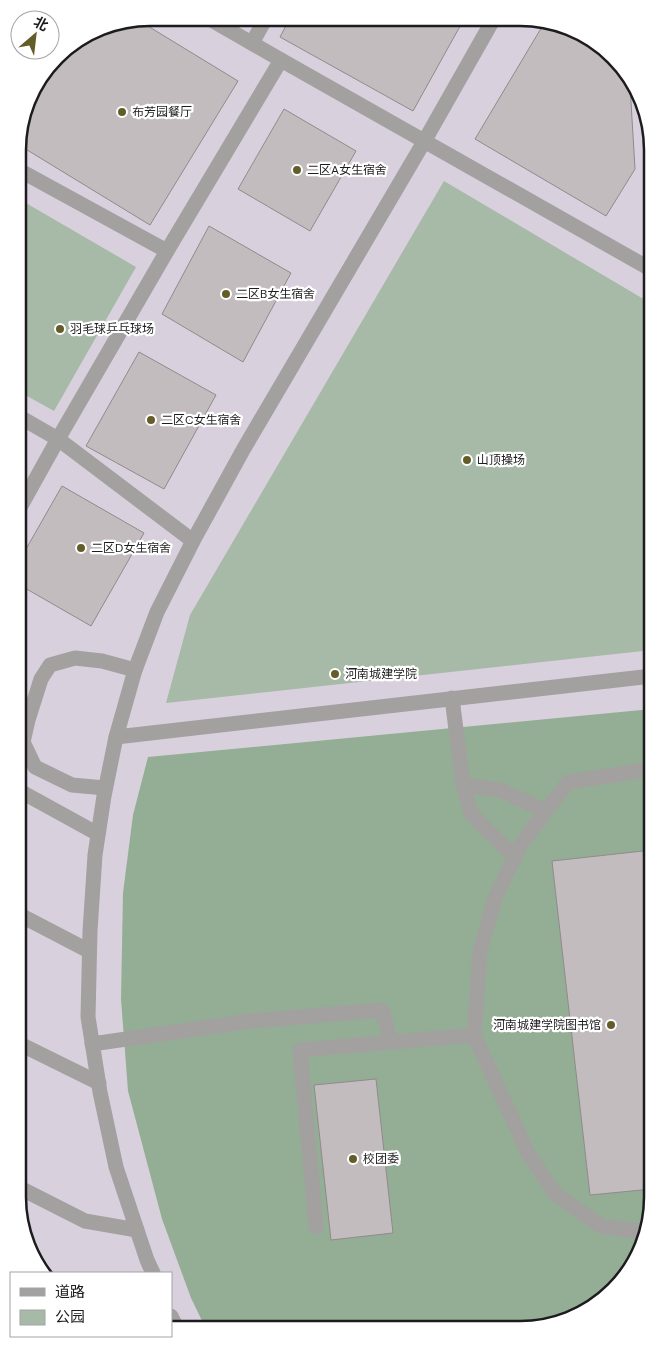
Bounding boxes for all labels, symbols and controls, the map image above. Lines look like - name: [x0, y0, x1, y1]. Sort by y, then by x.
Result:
- north arrow: [10, 10, 60, 60]
- text: 北: [31, 12, 52, 35]
- place label: 布芳园餐厅: [132, 104, 192, 120]
- marker: 布芳园餐厅: [116, 106, 128, 118]
- place label: 二区A女生宿舍: [307, 162, 387, 178]
- marker: 二区A女生宿舍: [291, 164, 303, 176]
- place label: 二区B女生宿舍: [236, 286, 315, 302]
- marker: 二区B女生宿舍: [220, 288, 232, 300]
- place label: 羽毛球乒乓球场: [70, 321, 154, 337]
- marker: 羽毛球乒乓球场: [54, 323, 66, 335]
- place label: 二区C女生宿舍: [161, 412, 242, 428]
- marker: 二区C女生宿舍: [145, 414, 157, 426]
- place label: 山顶操场: [477, 452, 525, 468]
- marker: 山顶操场: [461, 454, 473, 466]
- place label: 二区D女生宿舍: [91, 540, 171, 556]
- marker: 二区D女生宿舍: [75, 542, 87, 554]
- place label: 河南城建学院: [345, 666, 417, 682]
- marker: 河南城建学院: [329, 668, 341, 680]
- place label: 河南城建学院图书馆: [493, 1017, 601, 1033]
- marker: 河南城建学院图书馆: [605, 1019, 617, 1031]
- place label: 校团委: [363, 1151, 399, 1167]
- marker: 校团委: [347, 1153, 359, 1165]
- legend: [10, 1272, 172, 1337]
- text: 道路: [55, 1282, 85, 1302]
- text: 公园: [55, 1307, 85, 1327]

